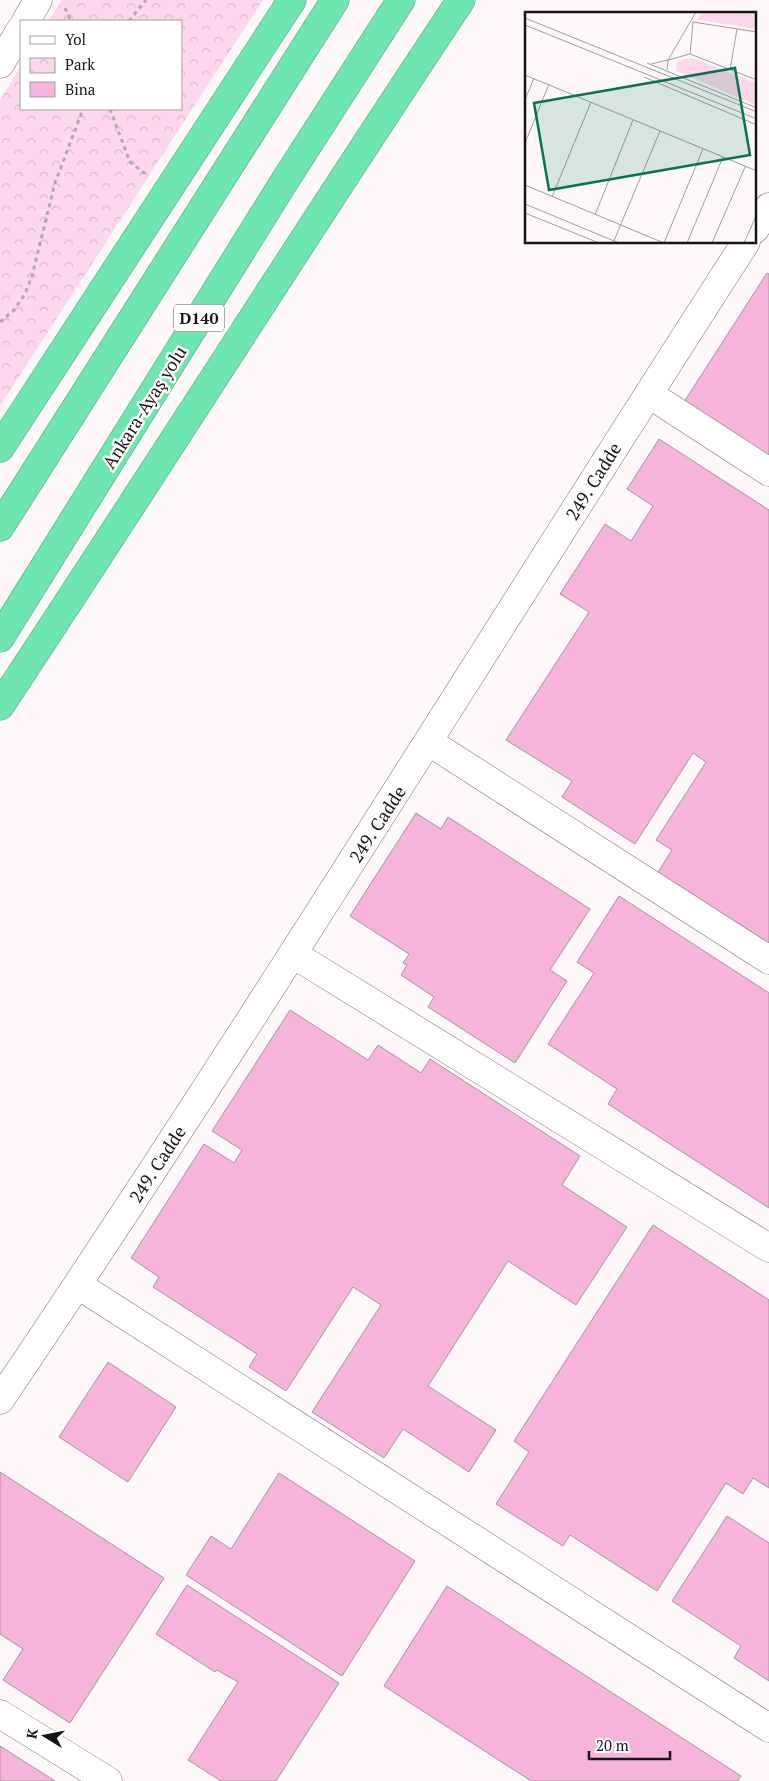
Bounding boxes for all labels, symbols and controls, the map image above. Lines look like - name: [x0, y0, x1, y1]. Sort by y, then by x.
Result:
- inset map: [525, 12, 756, 244]
- legend: [20, 20, 182, 110]
- text: Yol: [65, 29, 86, 49]
- text: Park: [65, 54, 95, 74]
- text: Bina: [65, 79, 96, 99]
- road number: D140: [174, 304, 224, 332]
- street label: Ankara-Ayaş yolu: [97, 341, 191, 473]
- street label: 249. Cadde: [560, 438, 626, 524]
- street label: 249. Cadde: [343, 781, 411, 867]
- street label: 249. Cadde: [123, 1121, 191, 1207]
- north arrow: [20, 1711, 70, 1761]
- text: K: [21, 1727, 42, 1740]
- scale bar: [589, 1728, 670, 1760]
- text: 20 m: [596, 1735, 629, 1755]

